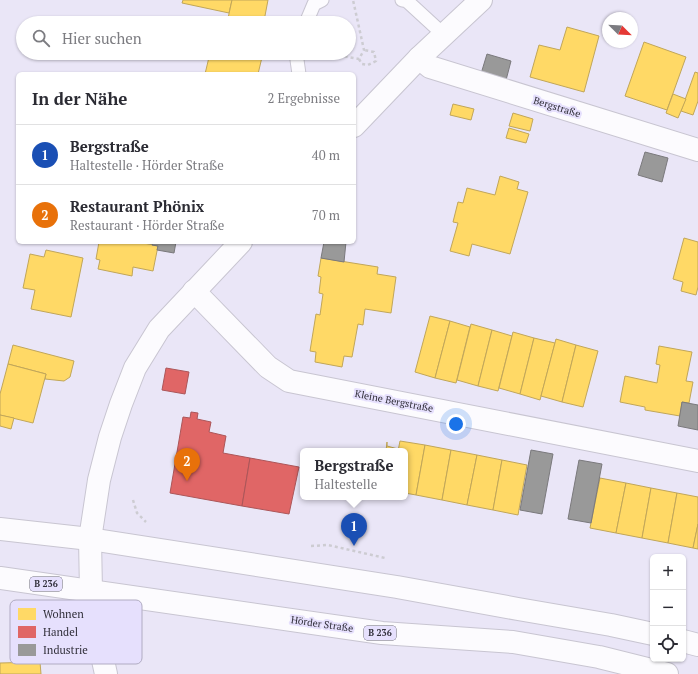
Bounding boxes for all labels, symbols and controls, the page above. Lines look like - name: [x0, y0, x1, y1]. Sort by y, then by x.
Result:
- north arrow: [602, 12, 638, 48]
- search box: [16, 16, 356, 60]
- icon: search: [30, 27, 52, 49]
- text: Hier suchen: [62, 28, 142, 48]
- text: In der Nähe: [32, 87, 127, 110]
- text: 2 Ergebnisse: [267, 89, 340, 107]
- street label: Bergstraße: [532, 94, 582, 120]
- text: Bergstraße: [70, 136, 149, 156]
- text: 1: [41, 146, 49, 164]
- text: 40 m: [312, 146, 340, 164]
- text: Haltestelle · Hörder Straße: [70, 156, 224, 174]
- text: Restaurant Phönix: [70, 196, 204, 216]
- text: 2: [41, 206, 49, 224]
- text: 70 m: [312, 206, 340, 224]
- text: Restaurant · Hörder Straße: [70, 216, 224, 234]
- street label: Kleine Bergstraße: [354, 387, 434, 415]
- your location: [446, 414, 466, 434]
- pin: 2: [174, 448, 200, 481]
- popup: [300, 448, 408, 500]
- text: Bergstraße: [315, 455, 393, 475]
- text: Haltestelle: [315, 475, 377, 493]
- pin: 1: [341, 513, 367, 546]
- map controls: [650, 554, 686, 662]
- button: +: [650, 554, 686, 590]
- road number: B 236: [30, 577, 62, 591]
- button: −: [650, 590, 686, 626]
- legend: [10, 600, 142, 664]
- text: Wohnen: [43, 607, 84, 621]
- street label: Hörder Straße: [290, 613, 354, 635]
- text: Handel: [43, 625, 78, 639]
- road number: B 236: [364, 626, 396, 640]
- button: locate: [650, 626, 686, 662]
- text: Industrie: [43, 643, 88, 657]

